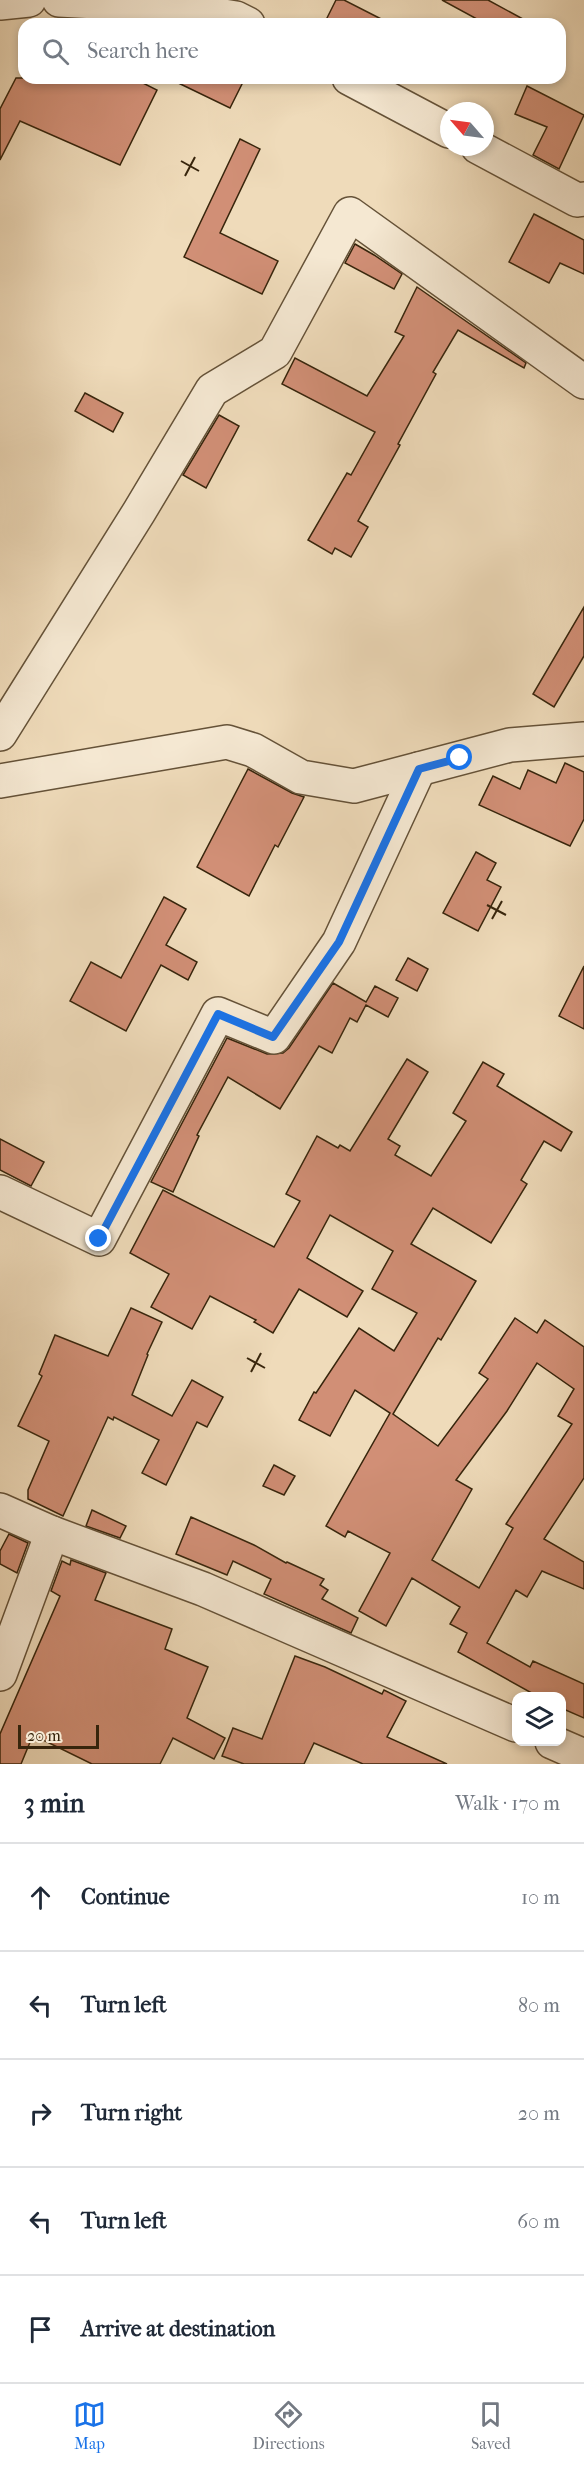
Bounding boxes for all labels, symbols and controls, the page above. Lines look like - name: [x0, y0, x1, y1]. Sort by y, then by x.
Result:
- search box: [18, 18, 566, 84]
- icon: search: [39, 35, 72, 68]
- text: Search here: [87, 38, 199, 64]
- north arrow: [440, 102, 494, 156]
- route start: [446, 744, 472, 770]
- route end: [85, 1225, 111, 1251]
- map controls: [512, 1692, 566, 1746]
- button: layers: [512, 1692, 566, 1746]
- scale bar: [18, 1722, 99, 1750]
- text: 20 m: [27, 1726, 61, 1745]
- text: 3 min: [24, 1788, 85, 1819]
- text: Walk · 170 m: [455, 1792, 560, 1815]
- icon: ahead: [24, 1881, 57, 1914]
- text: Continue: [81, 1884, 170, 1910]
- text: 10 m: [521, 1886, 560, 1909]
- icon: left: [24, 1989, 57, 2022]
- text: Turn left: [81, 1992, 167, 2018]
- text: 80 m: [518, 1994, 560, 2017]
- icon: right: [24, 2097, 57, 2130]
- text: Turn right: [81, 2100, 182, 2126]
- text: 20 m: [518, 2102, 560, 2125]
- icon: left: [24, 2205, 57, 2238]
- text: Turn left: [81, 2208, 167, 2234]
- text: 60 m: [517, 2210, 560, 2233]
- icon: arrive: [24, 2313, 57, 2346]
- text: Arrive at destination: [81, 2316, 275, 2342]
- tab: Map: [73, 2398, 106, 2453]
- tab: Directions: [253, 2398, 325, 2453]
- tab: Saved: [471, 2398, 511, 2453]

